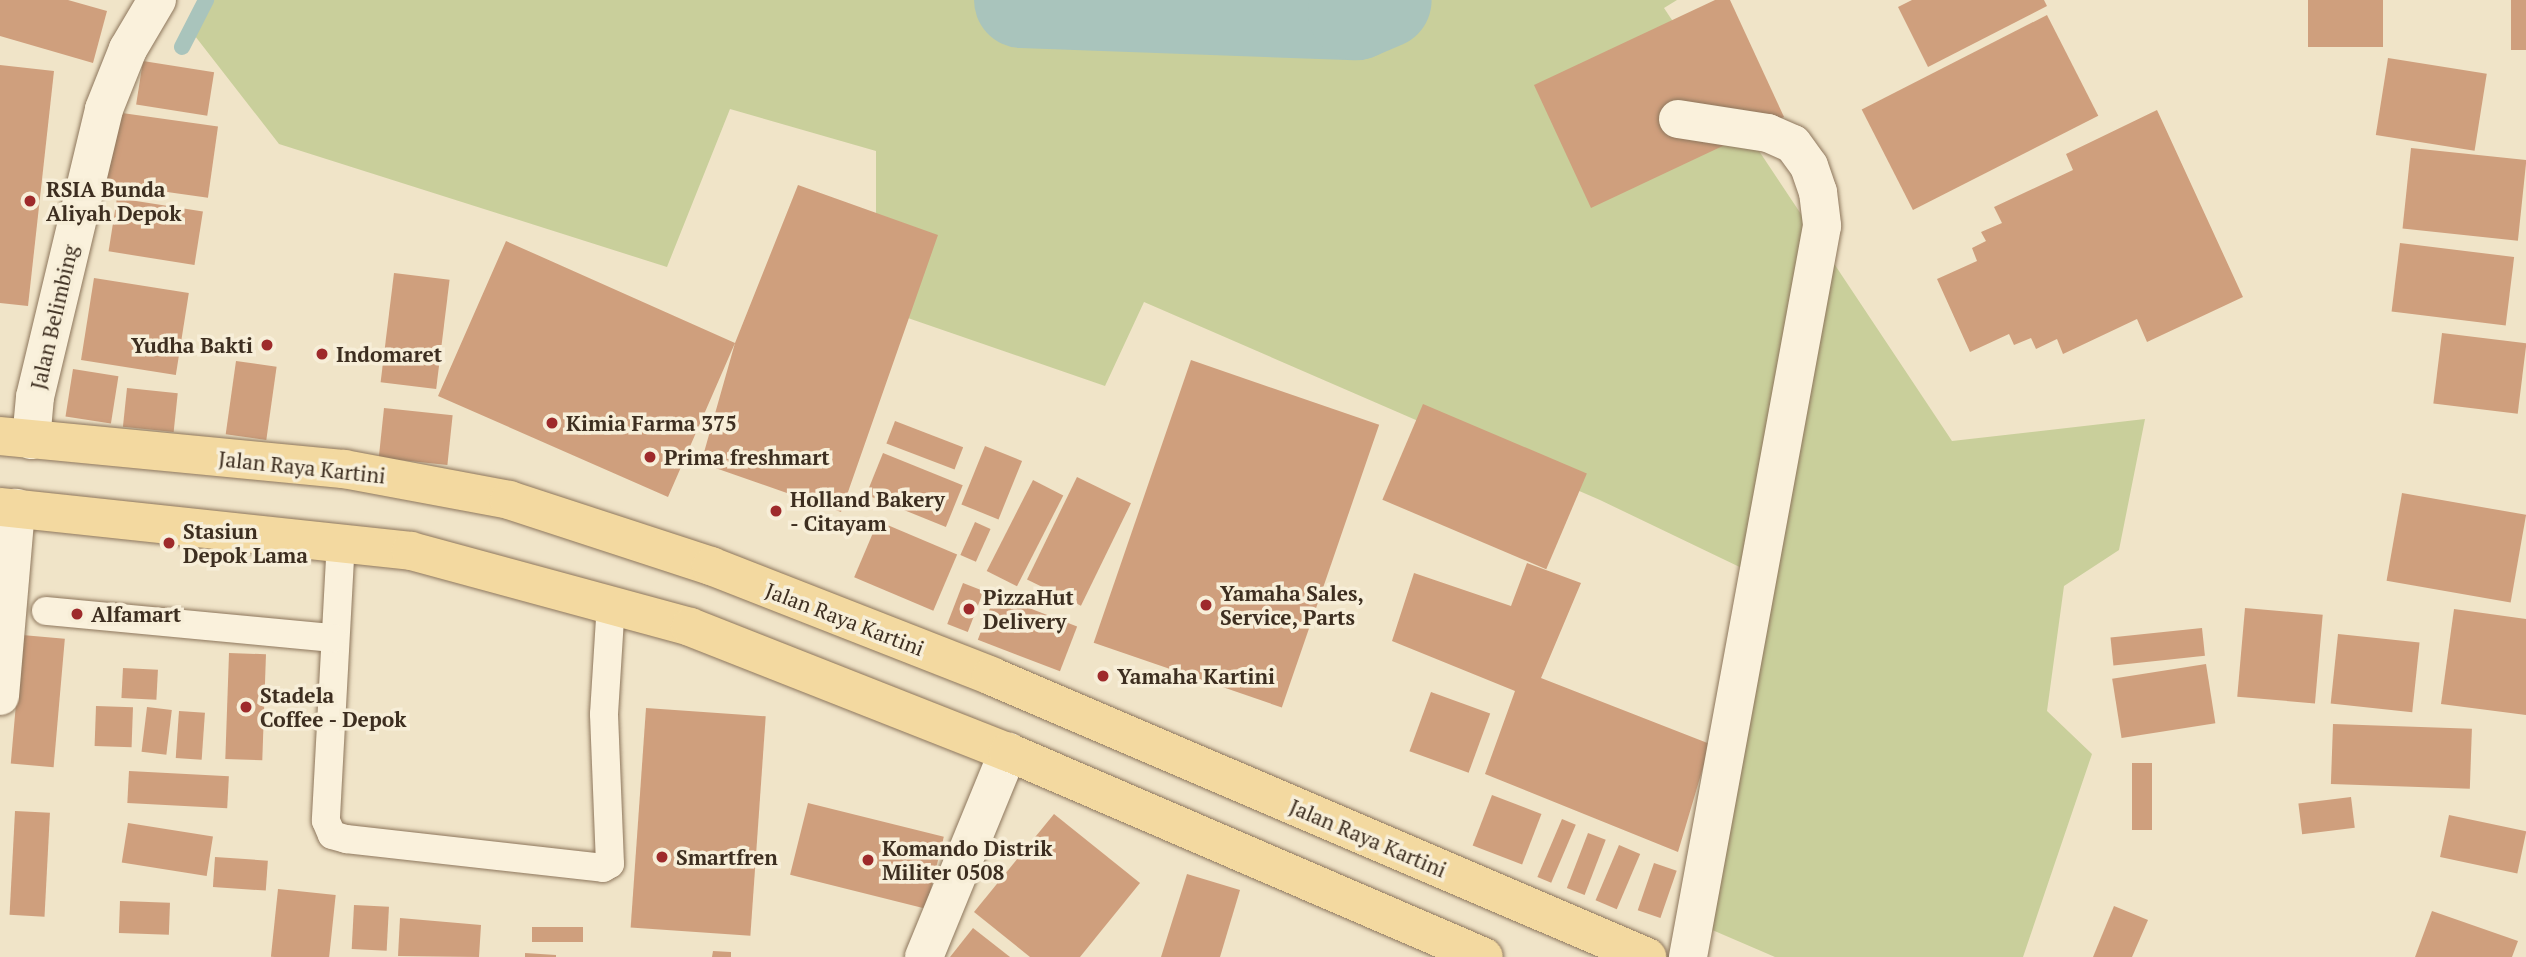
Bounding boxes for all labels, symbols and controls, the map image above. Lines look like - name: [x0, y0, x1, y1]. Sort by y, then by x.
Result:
- place label: RSIA Bunda Aliyah Depok: [46, 176, 181, 226]
- marker: RSIA Bunda Aliyah Depok: [20, 191, 40, 211]
- street label: Jalan Belimbing: [25, 242, 83, 392]
- place label: Yudha Bakti: [131, 332, 253, 358]
- marker: Yudha Bakti: [259, 337, 275, 353]
- place label: Indomaret: [336, 341, 442, 367]
- marker: Indomaret: [314, 346, 330, 362]
- place label: Kimia Farma 375: [566, 410, 737, 436]
- marker: Kimia Farma 375: [544, 415, 560, 431]
- place label: Prima freshmart: [664, 444, 830, 470]
- street label: Jalan Raya Kartini: [217, 446, 387, 488]
- marker: Prima freshmart: [642, 449, 658, 465]
- place label: Holland Bakery - Citayam: [790, 486, 945, 536]
- marker: Holland Bakery - Citayam: [768, 503, 784, 519]
- place label: Stasiun Depok Lama: [183, 518, 308, 568]
- marker: Stasiun Depok Lama: [161, 535, 177, 551]
- street label: Jalan Raya Kartini: [762, 577, 928, 661]
- place label: Yamaha Sales, Service, Parts: [1220, 580, 1364, 630]
- place label: PizzaHut Delivery: [983, 584, 1074, 634]
- marker: Yamaha Sales, Service, Parts: [1198, 597, 1214, 613]
- place label: Alfamart: [91, 601, 181, 627]
- marker: PizzaHut Delivery: [961, 601, 977, 617]
- marker: Alfamart: [69, 606, 85, 622]
- place label: Yamaha Kartini: [1117, 663, 1275, 689]
- marker: Yamaha Kartini: [1095, 668, 1111, 684]
- place label: Stadela Coffee - Depok: [260, 682, 408, 732]
- marker: Stadela Coffee - Depok: [238, 699, 254, 715]
- street label: Jalan Raya Kartini: [1286, 794, 1450, 882]
- place label: Komando Distrik Militer 0508: [882, 835, 1052, 885]
- place label: Smartfren: [676, 844, 778, 870]
- marker: Smartfren: [654, 849, 670, 865]
- marker: Komando Distrik Militer 0508: [860, 852, 876, 868]

